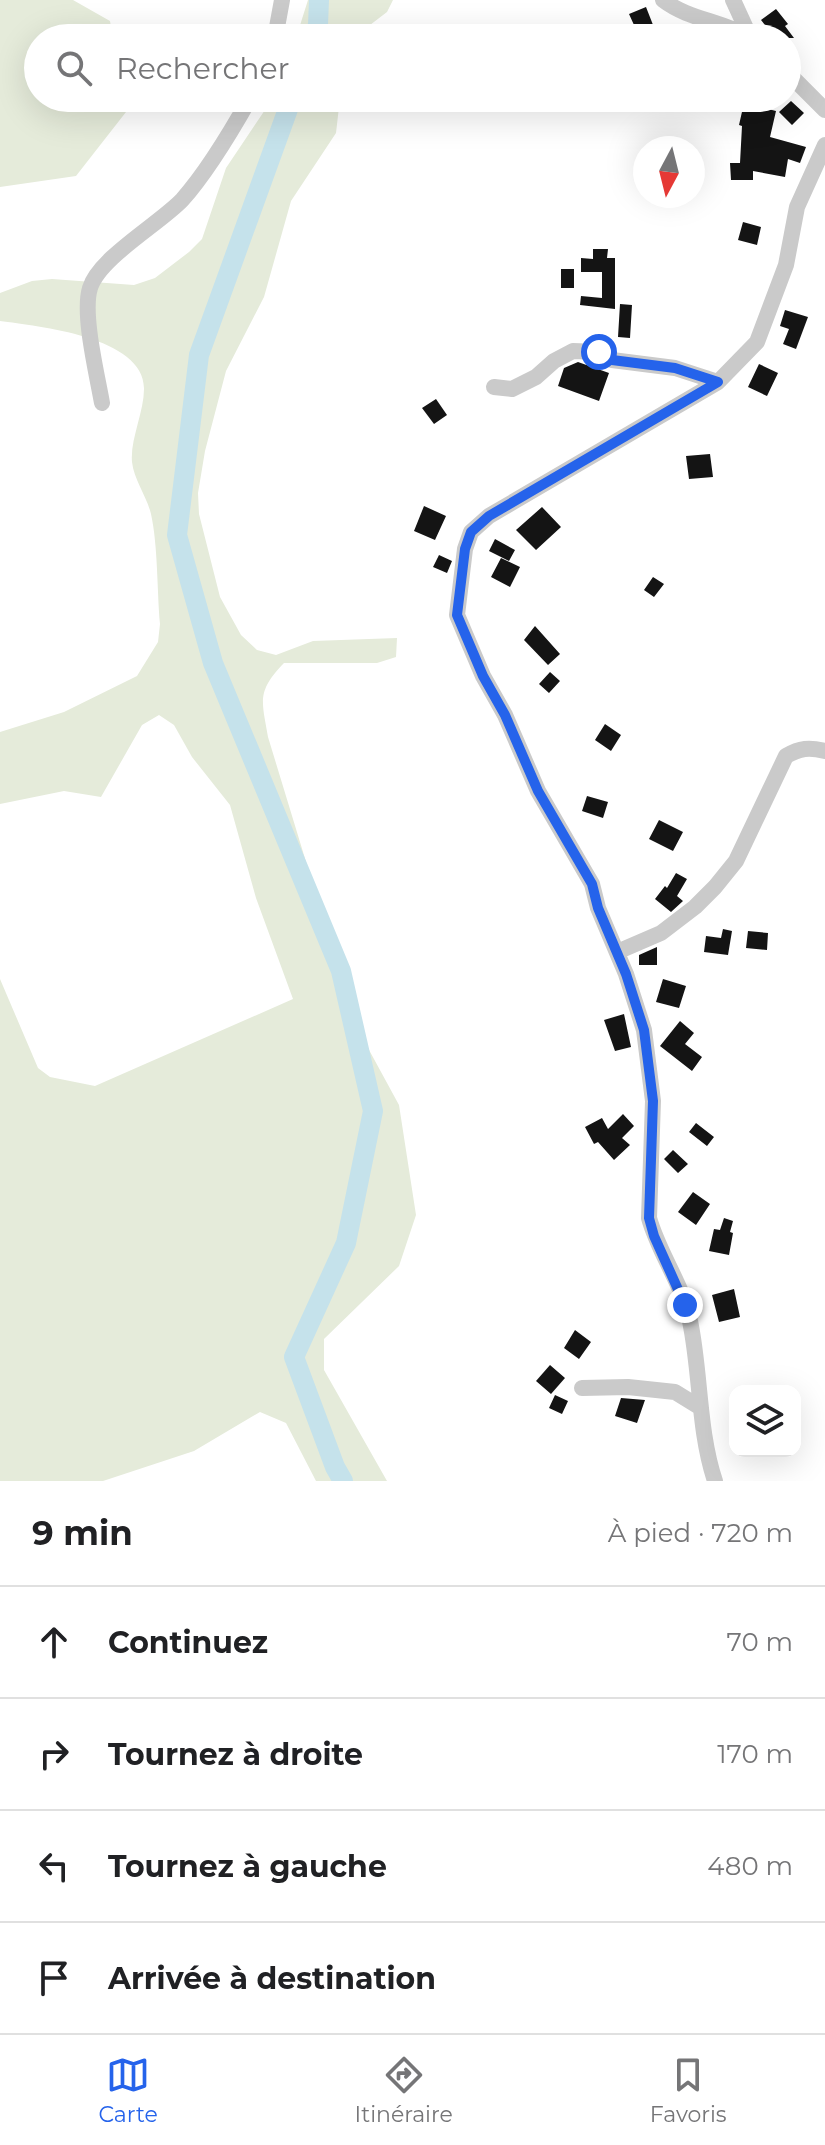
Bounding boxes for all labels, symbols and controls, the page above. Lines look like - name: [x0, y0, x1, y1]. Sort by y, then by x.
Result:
- search box: [24, 24, 801, 112]
- icon: search: [52, 46, 96, 90]
- text: Rechercher: [116, 50, 290, 87]
- north arrow: [633, 136, 705, 208]
- route start: [581, 334, 617, 370]
- route end: [667, 1287, 703, 1323]
- map controls: [729, 1385, 801, 1457]
- button: layers: [729, 1385, 801, 1457]
- text: 9 min: [32, 1512, 133, 1554]
- text: À pied · 720 m: [608, 1517, 793, 1549]
- icon: ahead: [32, 1620, 76, 1664]
- text: Continuez: [108, 1624, 268, 1661]
- text: 70 m: [727, 1626, 793, 1658]
- icon: right: [32, 1732, 76, 1776]
- text: Tournez à droite: [108, 1736, 363, 1773]
- text: 170 m: [717, 1738, 793, 1770]
- icon: left: [32, 1844, 76, 1888]
- text: Tournez à gauche: [108, 1848, 387, 1885]
- text: 480 m: [707, 1850, 793, 1882]
- icon: arrive: [32, 1956, 76, 2000]
- text: Arrivée à destination: [108, 1960, 436, 1997]
- tab: Carte: [98, 2053, 158, 2128]
- tab: Itinéraire: [355, 2053, 453, 2128]
- tab: Favoris: [650, 2053, 727, 2128]

